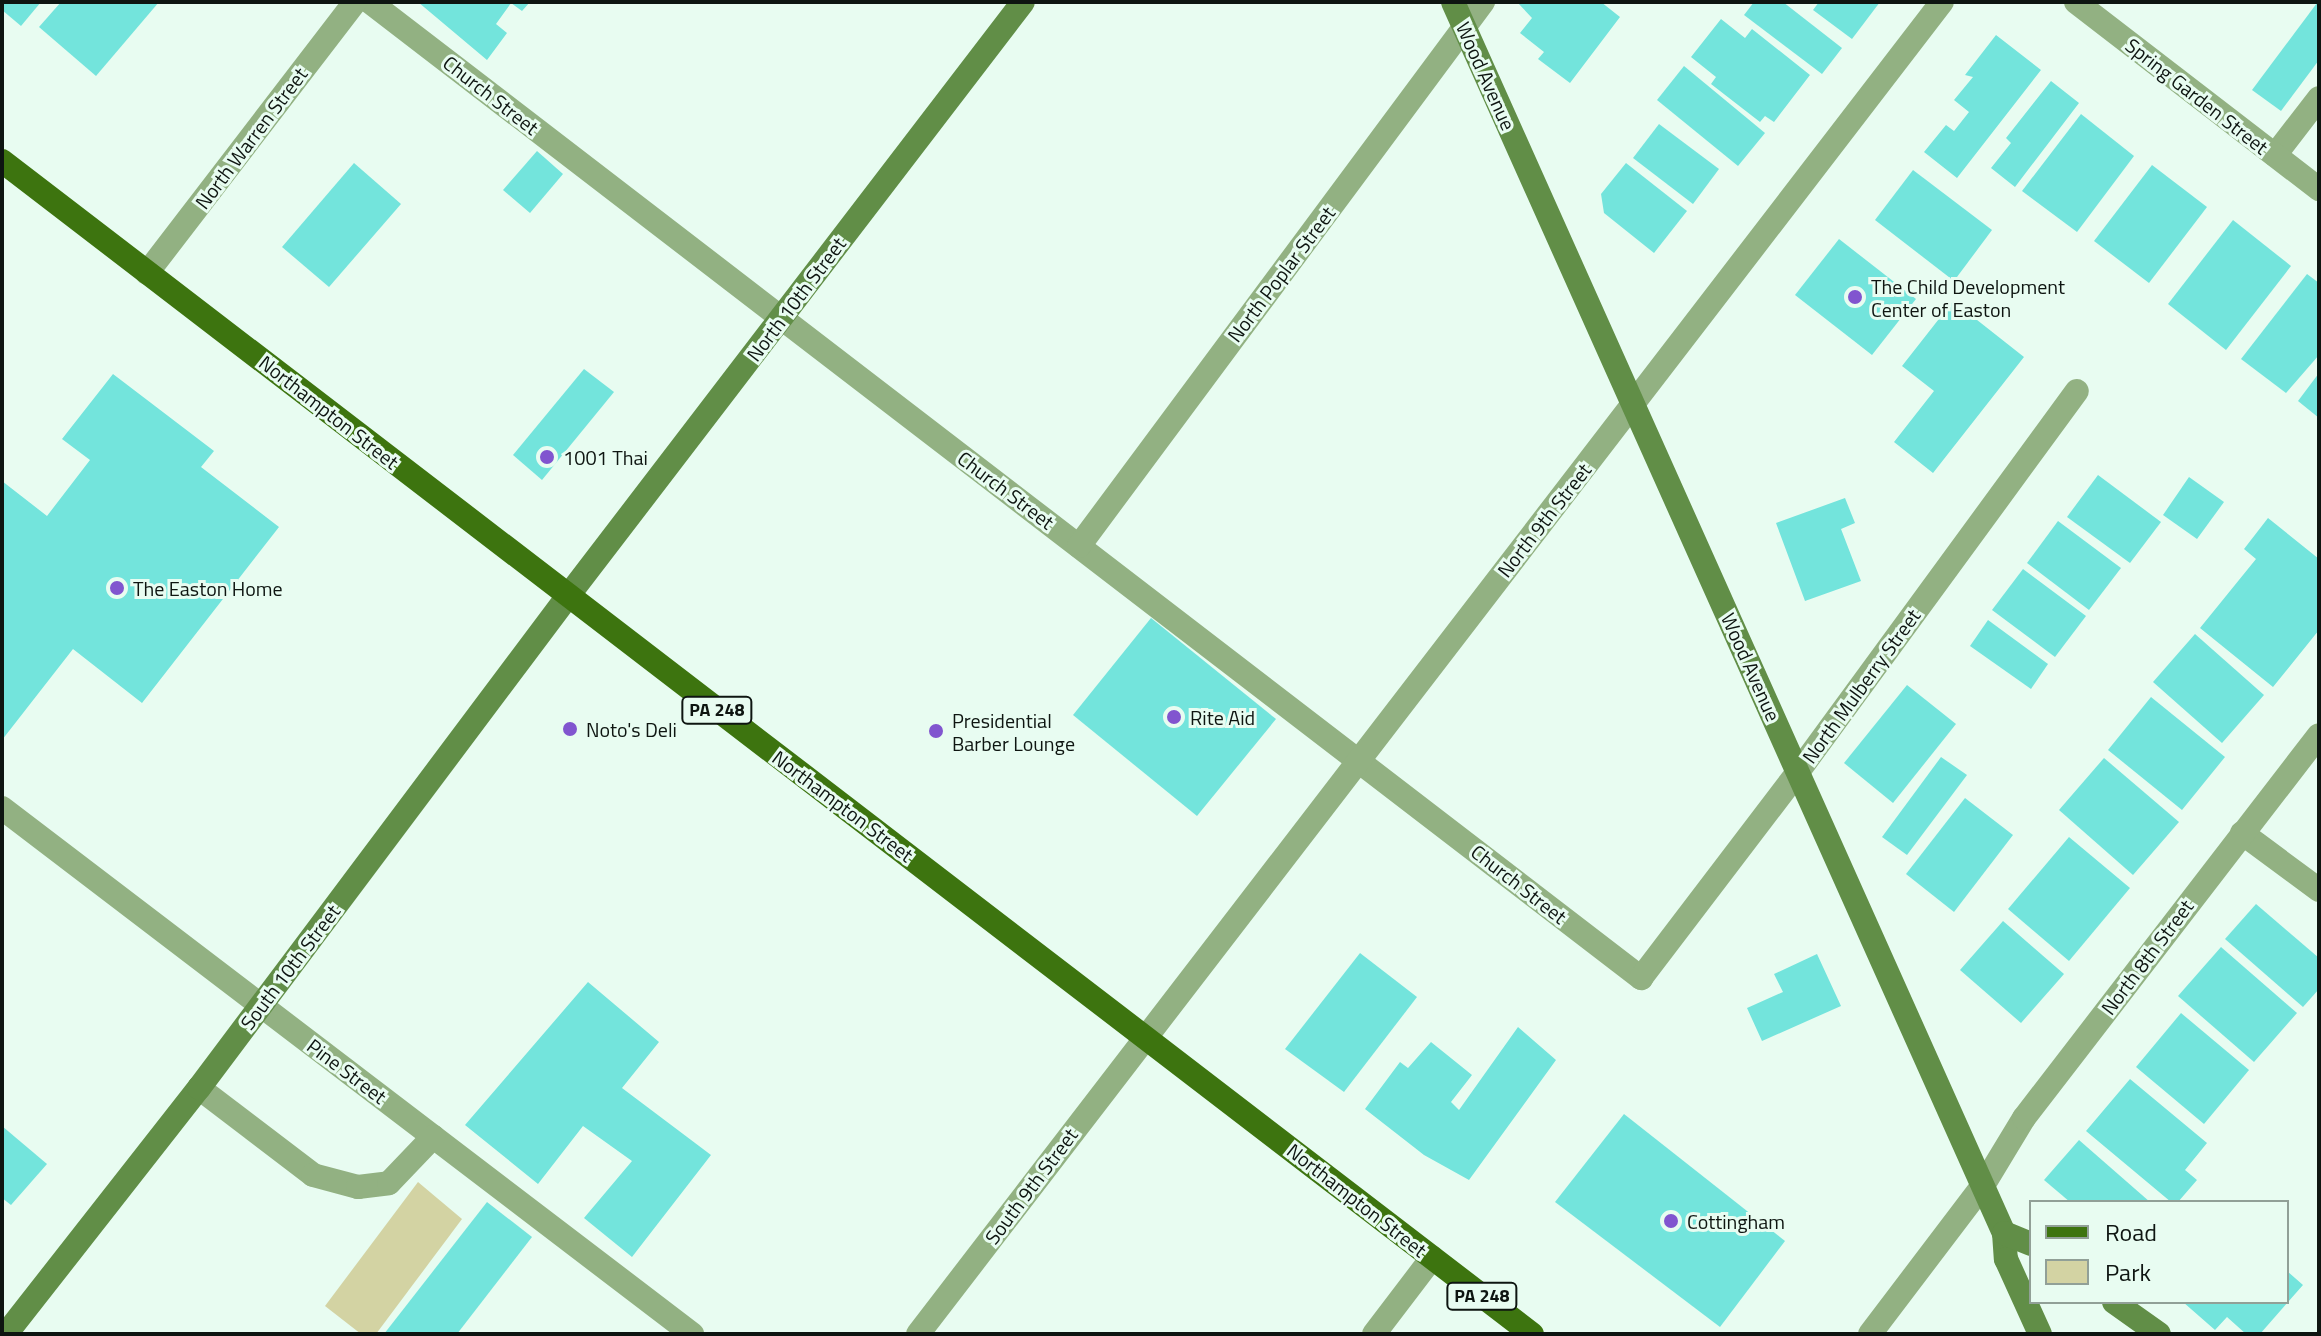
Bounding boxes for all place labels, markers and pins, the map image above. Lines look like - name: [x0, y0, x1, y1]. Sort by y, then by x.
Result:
- place label: The Child Development Center of Easton: [1871, 274, 2065, 321]
- marker: The Child Development Center of Easton: [1846, 288, 1864, 306]
- place label: 1001 Thai: [563, 445, 648, 469]
- marker: 1001 Thai: [538, 448, 556, 466]
- place label: The Easton Home: [133, 576, 283, 600]
- marker: The Easton Home: [108, 579, 126, 597]
- place label: Rite Aid: [1190, 705, 1255, 729]
- place label: Presidential Barber Lounge: [952, 708, 1075, 755]
- marker: Rite Aid: [1165, 708, 1183, 726]
- place label: Noto's Deli: [586, 717, 677, 741]
- marker: Noto's Deli: [561, 720, 579, 738]
- marker: Presidential Barber Lounge: [927, 722, 945, 740]
- place label: Cottingham: [1687, 1209, 1785, 1233]
- marker: Cottingham: [1662, 1212, 1680, 1230]

